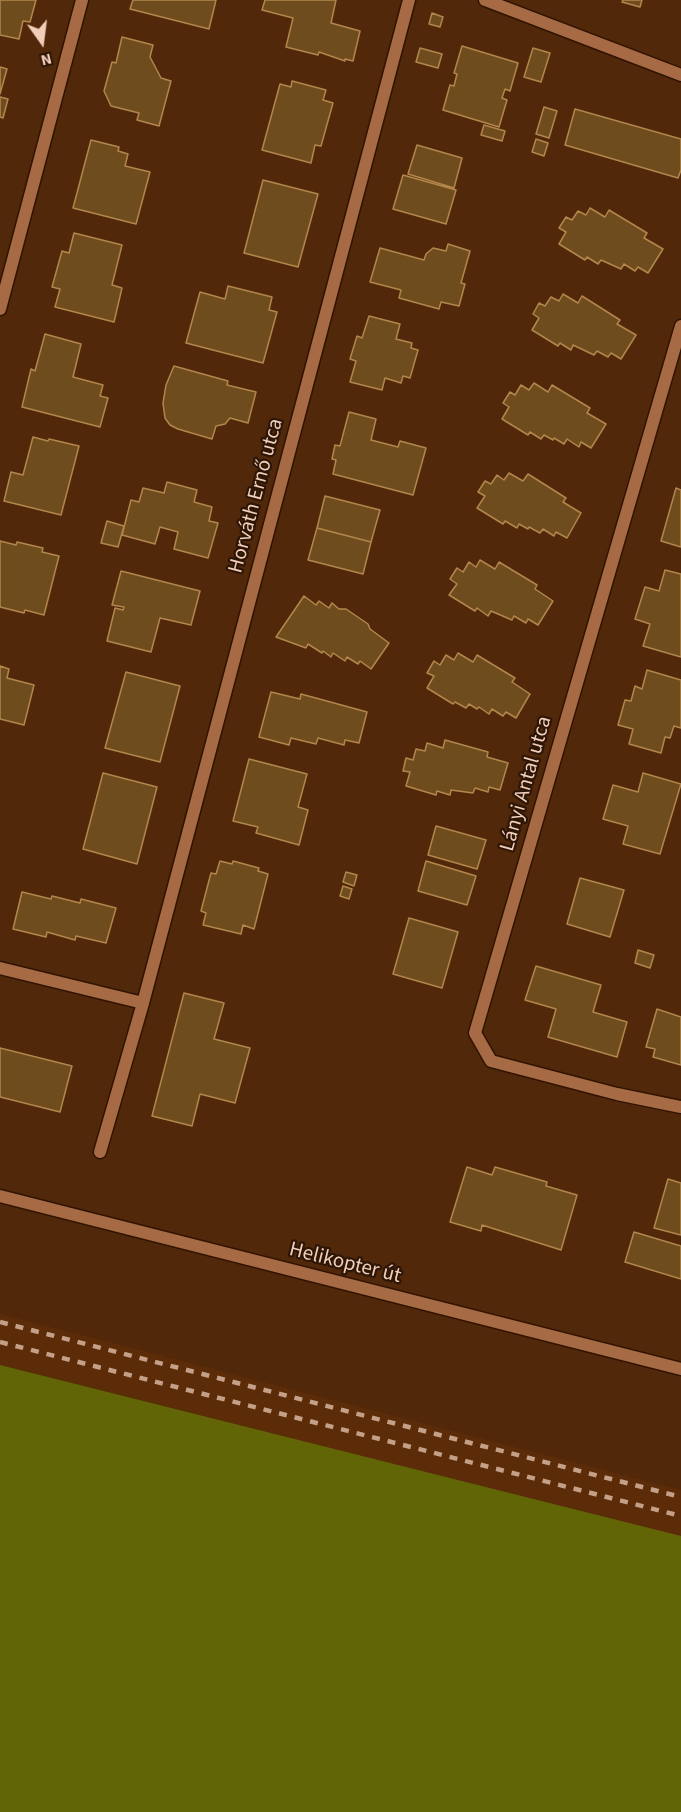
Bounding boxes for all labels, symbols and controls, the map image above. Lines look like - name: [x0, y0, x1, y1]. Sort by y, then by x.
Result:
- north arrow: [12, 12, 72, 72]
- text: N: [39, 48, 54, 71]
- street label: Horváth Ernő utca: [224, 416, 290, 576]
- street label: Lányi Antal utca: [496, 714, 558, 854]
- street label: Helikopter út: [286, 1238, 404, 1290]

